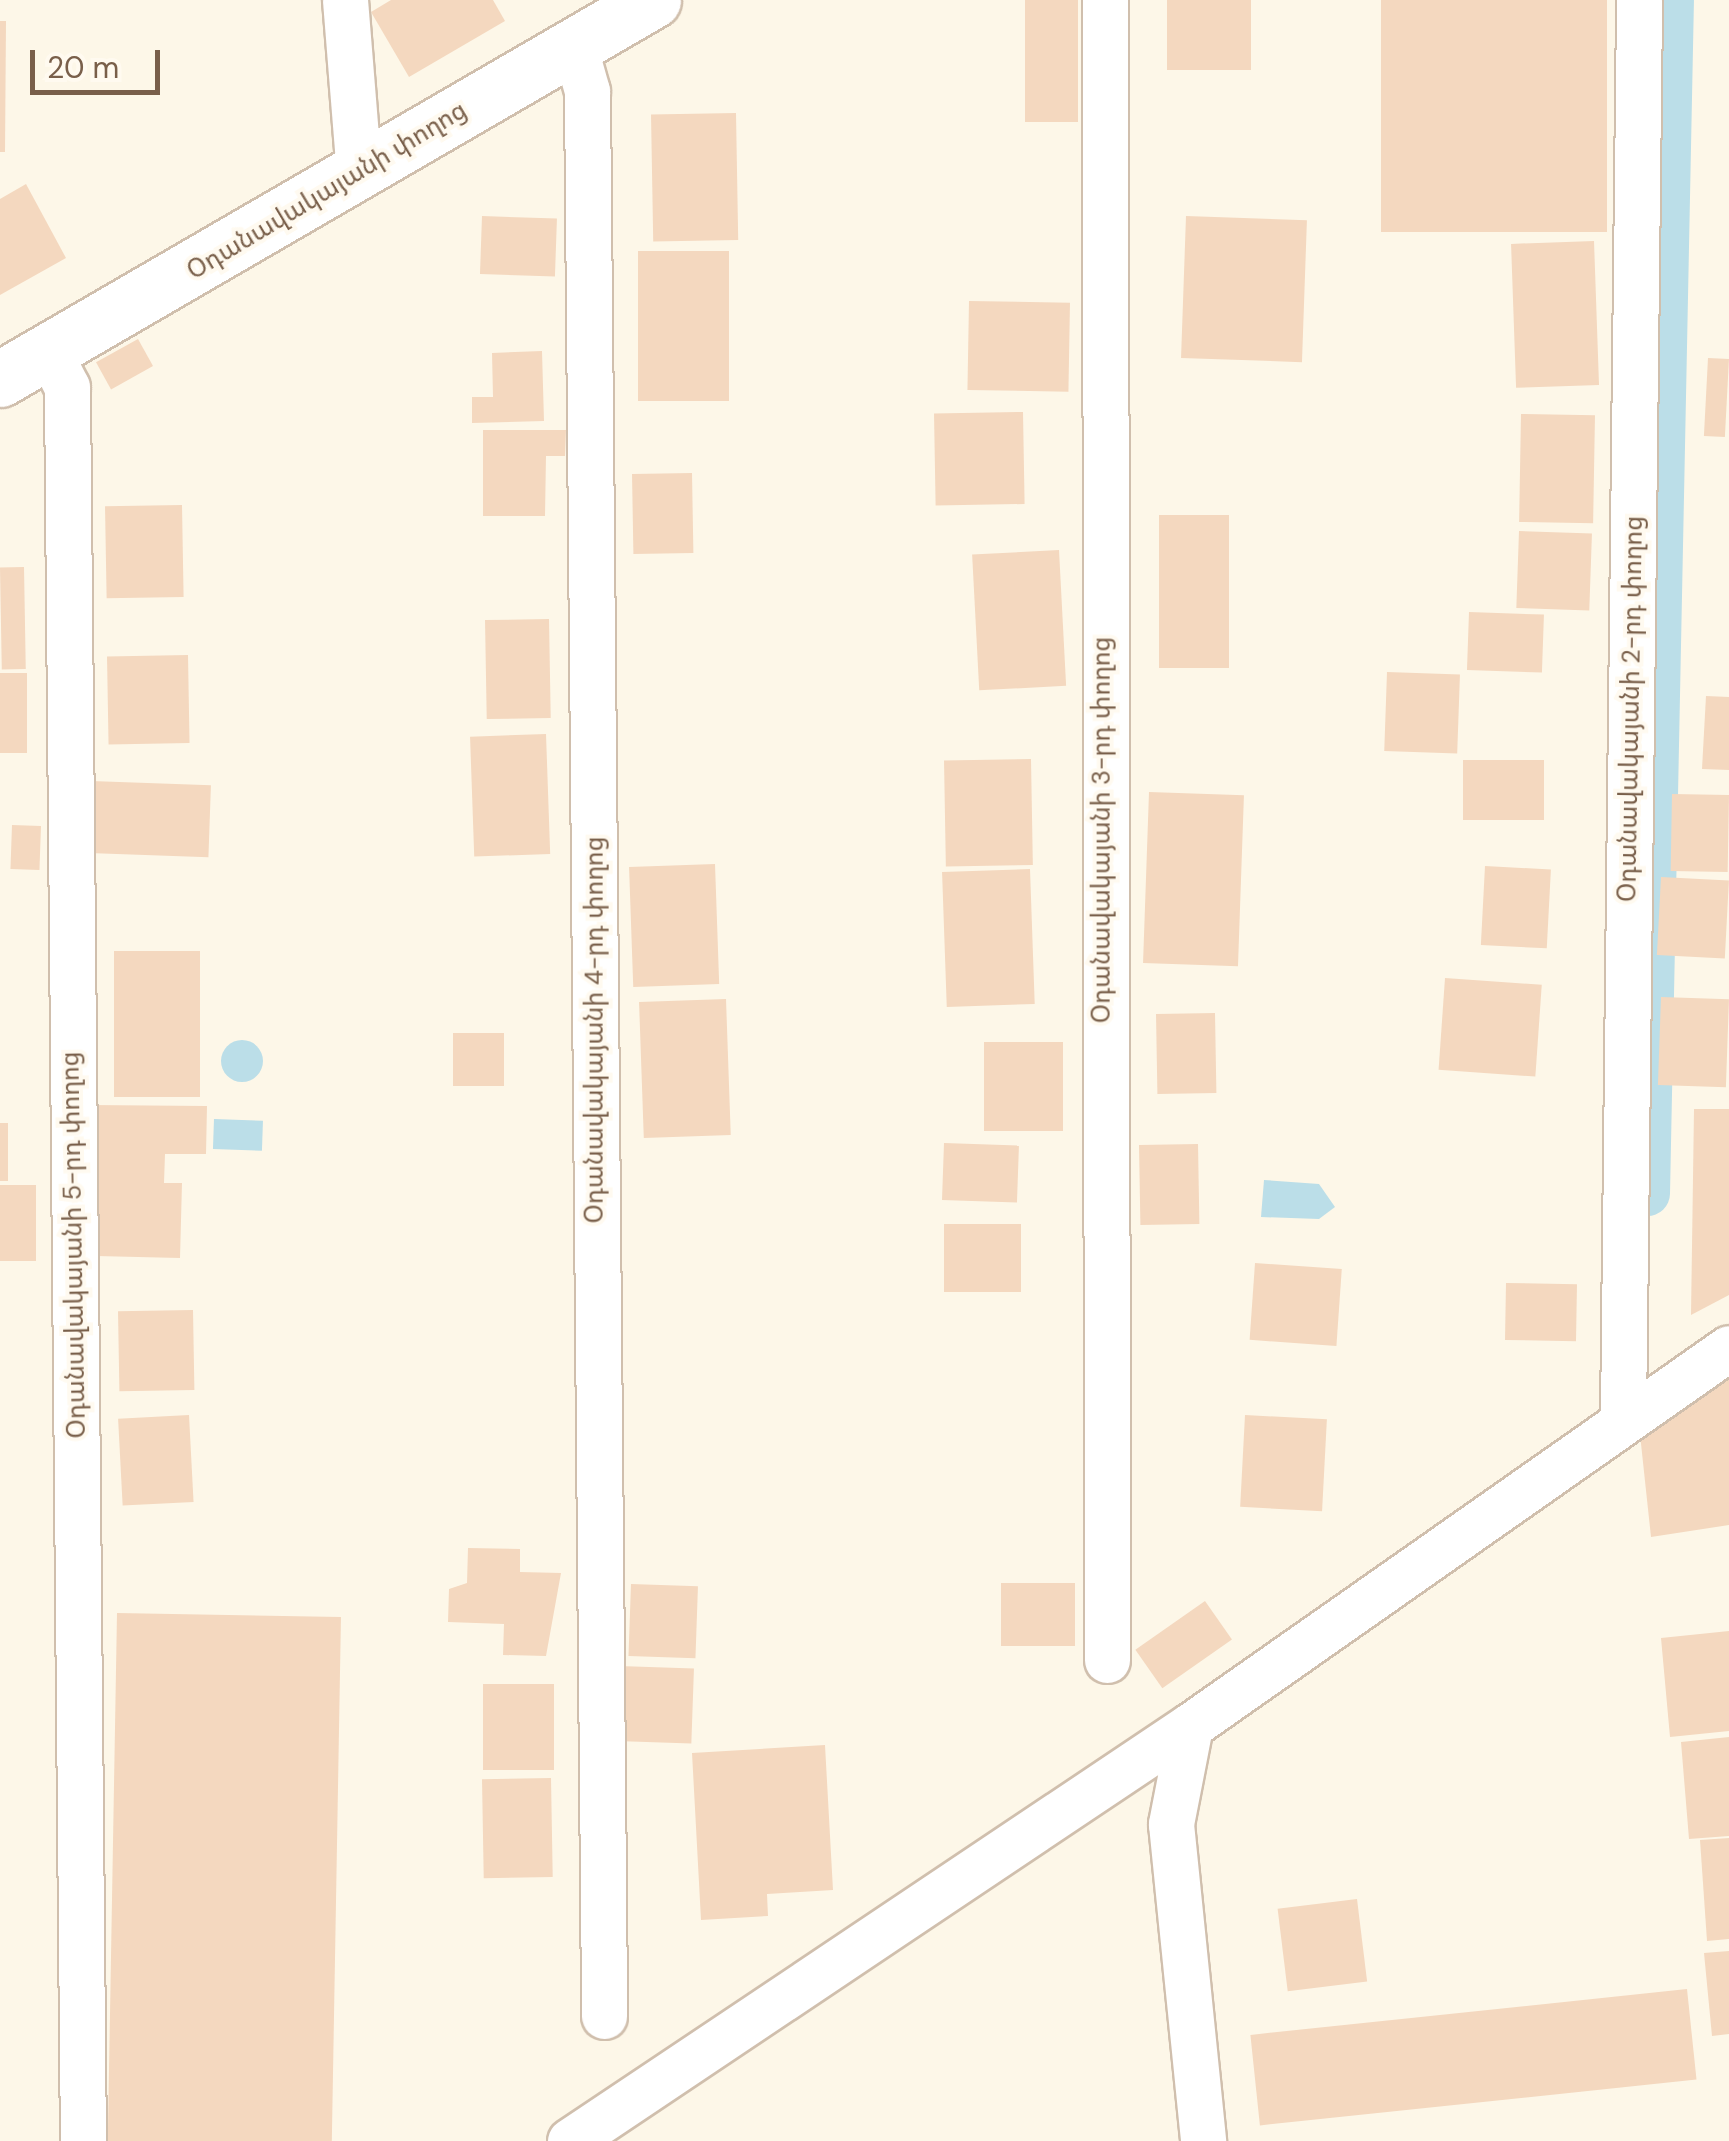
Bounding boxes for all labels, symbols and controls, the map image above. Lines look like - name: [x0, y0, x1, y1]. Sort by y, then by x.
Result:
- scale bar: [35, 30, 165, 92]
- text: 20 m: [47, 48, 119, 87]
- street label: Օդանավակայանի փողոց: [182, 96, 472, 286]
- street label: Օդանավակայանի 2-րդ փողոց: [1613, 516, 1649, 902]
- street label: Օդանավակայանի 3-րդ փողոց: [1087, 637, 1117, 1023]
- street label: Օդանավակայանի 4-րդ փողոց: [580, 836, 610, 1224]
- street label: Օդանավակայանի 5-րդ փողոց: [56, 1051, 92, 1439]

